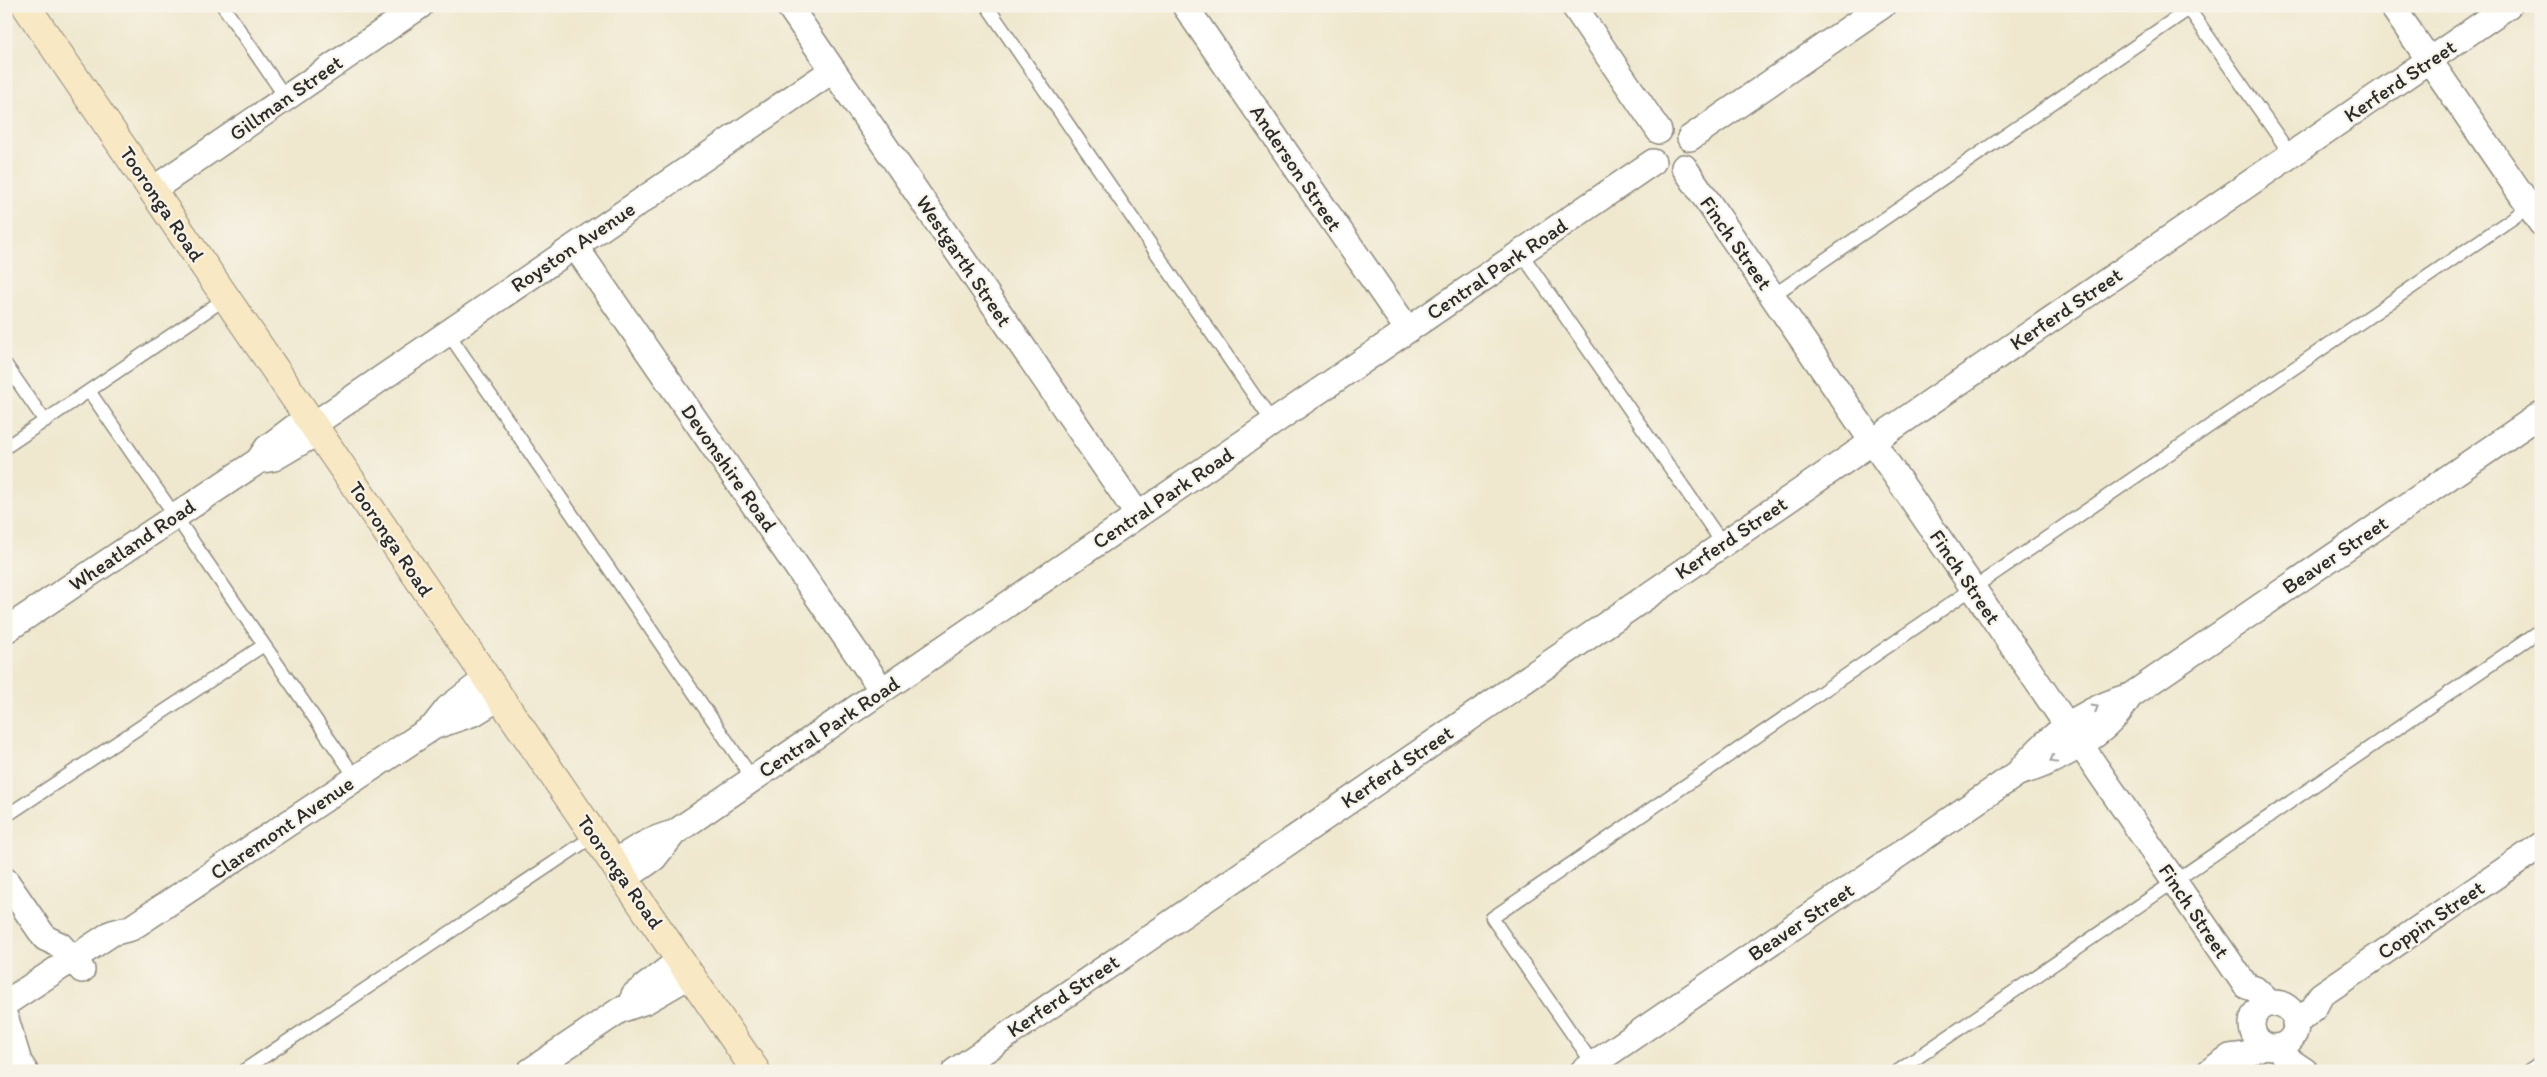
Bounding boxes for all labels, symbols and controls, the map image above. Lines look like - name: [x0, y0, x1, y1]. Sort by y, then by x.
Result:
- street label: Kerferd Street: [2339, 34, 2461, 127]
- street label: Gillman Street: [224, 49, 347, 146]
- street label: Anderson Street: [1245, 100, 1348, 236]
- street label: Tooronga Road: [115, 141, 210, 266]
- street label: Westgarth Street: [911, 190, 1018, 331]
- street label: Finch Street: [1695, 191, 1778, 295]
- street label: Royston Avenue: [506, 196, 640, 297]
- street label: Central Park Road: [1421, 212, 1572, 325]
- street label: Kerferd Street: [2005, 262, 2127, 355]
- street label: Devonshire Road: [676, 399, 783, 537]
- street label: Central Park Road: [1087, 441, 1238, 554]
- street label: Tooronga Road: [344, 476, 439, 601]
- street label: Kerferd Street: [1670, 491, 1792, 584]
- street label: Wheatland Road: [64, 493, 200, 596]
- street label: Beaver Street: [2277, 510, 2393, 599]
- street label: Finch Street: [1925, 525, 2006, 629]
- street label: Central Park Road: [753, 670, 904, 783]
- one-way arrow: [2089, 705, 2098, 715]
- street label: Kerferd Street: [1336, 720, 1458, 813]
- one-way arrow: [2050, 754, 2059, 764]
- street label: Claremont Avenue: [205, 770, 358, 885]
- street label: Tooronga Road: [572, 810, 669, 934]
- street label: Finch Street: [2154, 859, 2235, 963]
- street label: Coppin Street: [2373, 875, 2489, 964]
- street label: Beaver Street: [1743, 877, 1859, 966]
- street label: Kerferd Street: [1002, 949, 1124, 1042]

